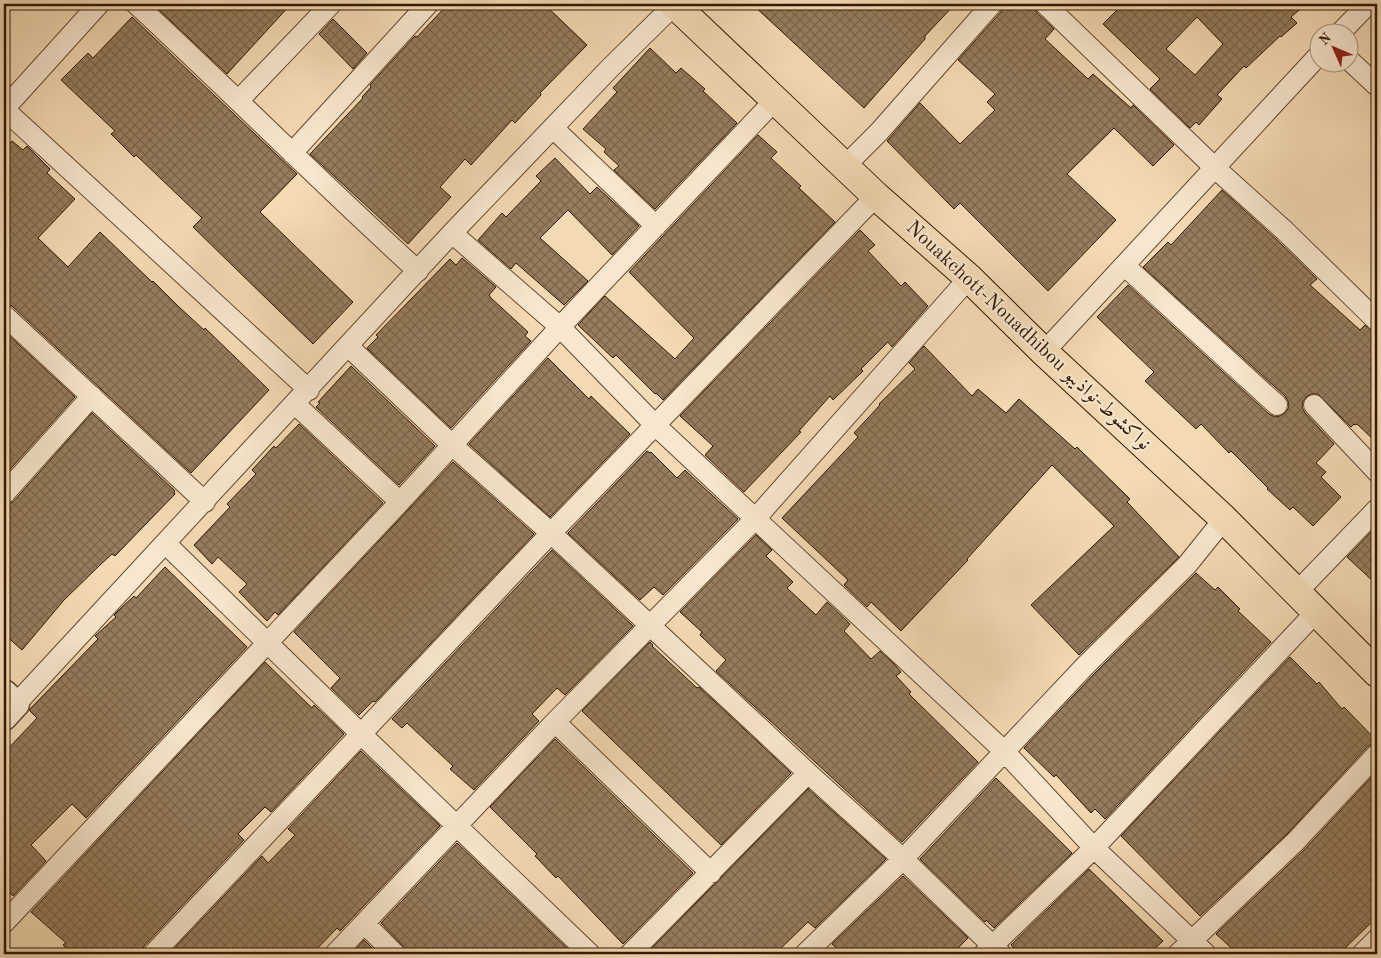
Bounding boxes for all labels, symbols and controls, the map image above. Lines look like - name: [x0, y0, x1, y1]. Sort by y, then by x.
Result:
- north arrow: [1308, 22, 1358, 72]
- text: N: [1317, 31, 1334, 48]
- street label: Nouakchott-Nouadhibou نواكشوط-نواذيبو: [901, 217, 1155, 455]

